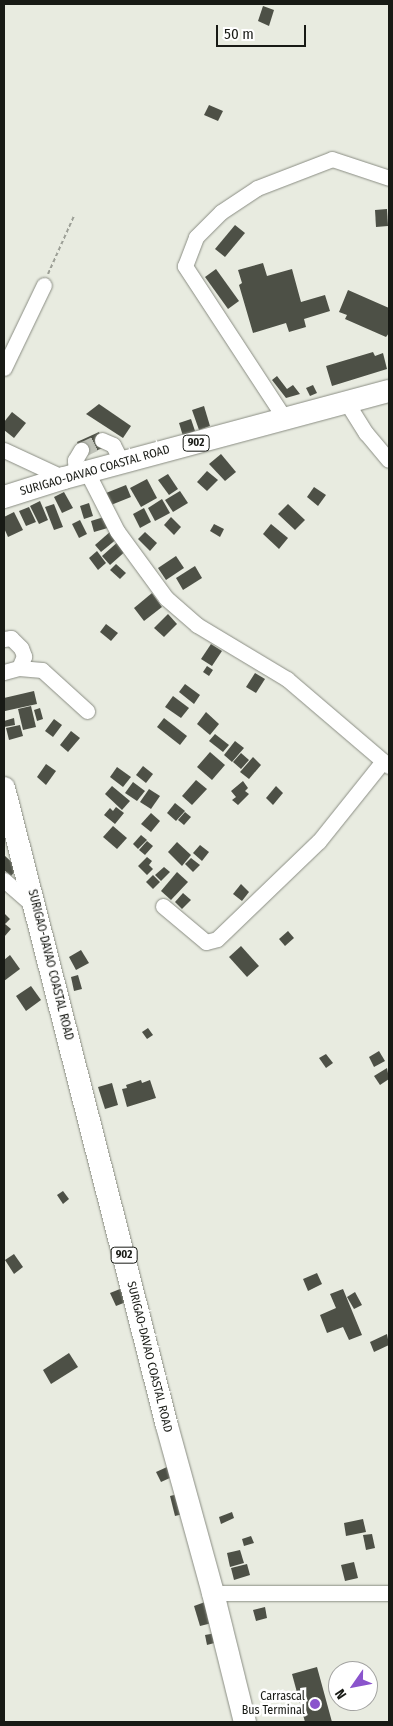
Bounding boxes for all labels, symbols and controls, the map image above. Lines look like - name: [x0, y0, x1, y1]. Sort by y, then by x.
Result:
- scale bar: [218, 15, 308, 47]
- text: 50 m: [224, 25, 254, 43]
- road number: 902: [182, 434, 210, 452]
- street label: SURIGAO-DAVAO COASTAL ROAD: [19, 443, 171, 499]
- street label: SURIGAO-DAVAO COASTAL ROAD: [24, 888, 76, 1042]
- road number: 902: [110, 1246, 138, 1264]
- street label: SURIGAO-DAVAO COASTAL ROAD: [123, 1280, 175, 1434]
- north arrow: [328, 1661, 378, 1711]
- text: N: [331, 1686, 350, 1702]
- place label: Carrascal Bus Terminal: [242, 1690, 305, 1718]
- marker: Carrascal Bus Terminal: [309, 1698, 321, 1710]

